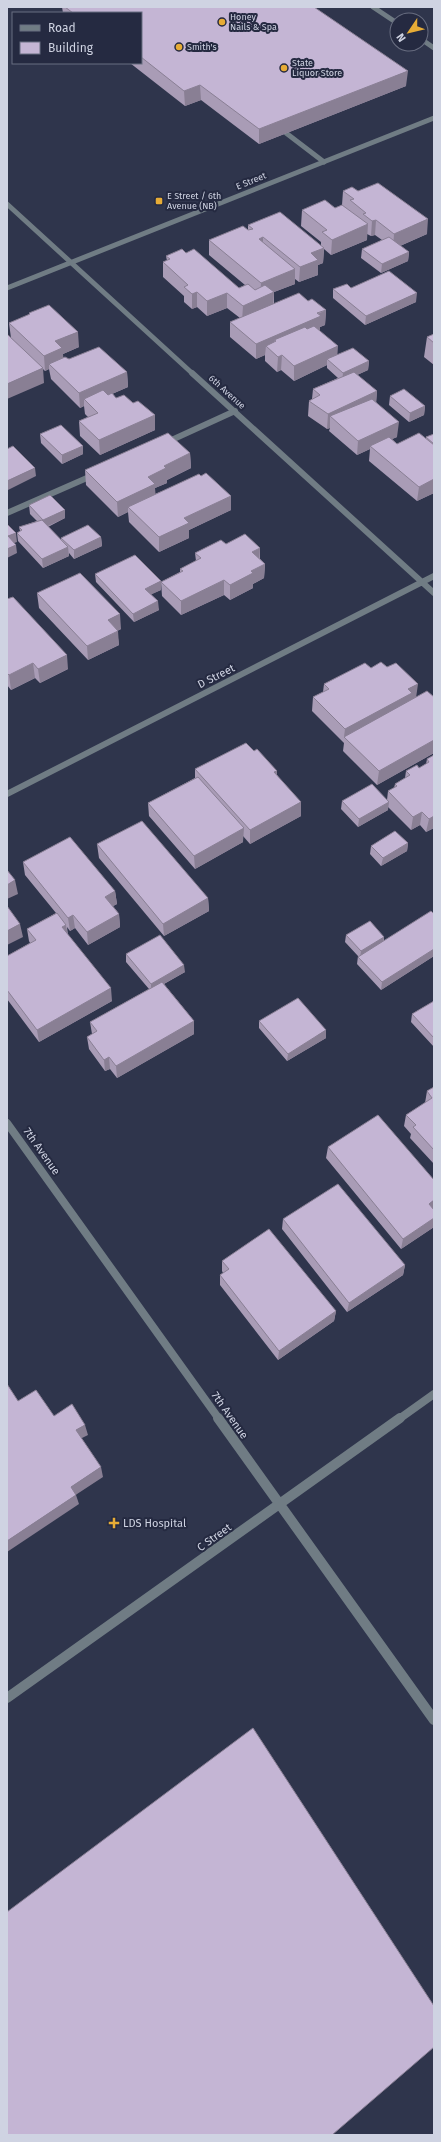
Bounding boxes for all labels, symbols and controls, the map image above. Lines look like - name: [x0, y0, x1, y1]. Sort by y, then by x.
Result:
- legend: [12, 12, 142, 64]
- place label: Honey Nails & Spa: [230, 12, 277, 32]
- north arrow: [389, 12, 429, 52]
- marker: Honey Nails & Spa: [217, 17, 227, 27]
- text: Road: [48, 21, 76, 35]
- text: N: [394, 31, 409, 44]
- text: Building: [48, 41, 94, 55]
- marker: Smith's: [174, 42, 184, 52]
- place label: Smith's: [187, 42, 217, 52]
- place label: State Liquor Store: [292, 58, 342, 78]
- marker: State Liquor Store: [279, 63, 289, 73]
- street label: E Street: [234, 170, 268, 192]
- place label: E Street / 6th Avenue (NB): [167, 191, 221, 211]
- marker: E Street / 6th Avenue (NB): [154, 196, 164, 206]
- street label: 6th Avenue: [207, 373, 247, 411]
- street label: D Street: [196, 662, 237, 691]
- street label: 7th Avenue: [21, 1125, 63, 1177]
- street label: 7th Avenue: [209, 1389, 251, 1441]
- marker: LDS Hospital: [108, 1517, 120, 1529]
- place label: LDS Hospital: [123, 1517, 186, 1530]
- street label: C Street: [195, 1521, 234, 1554]

